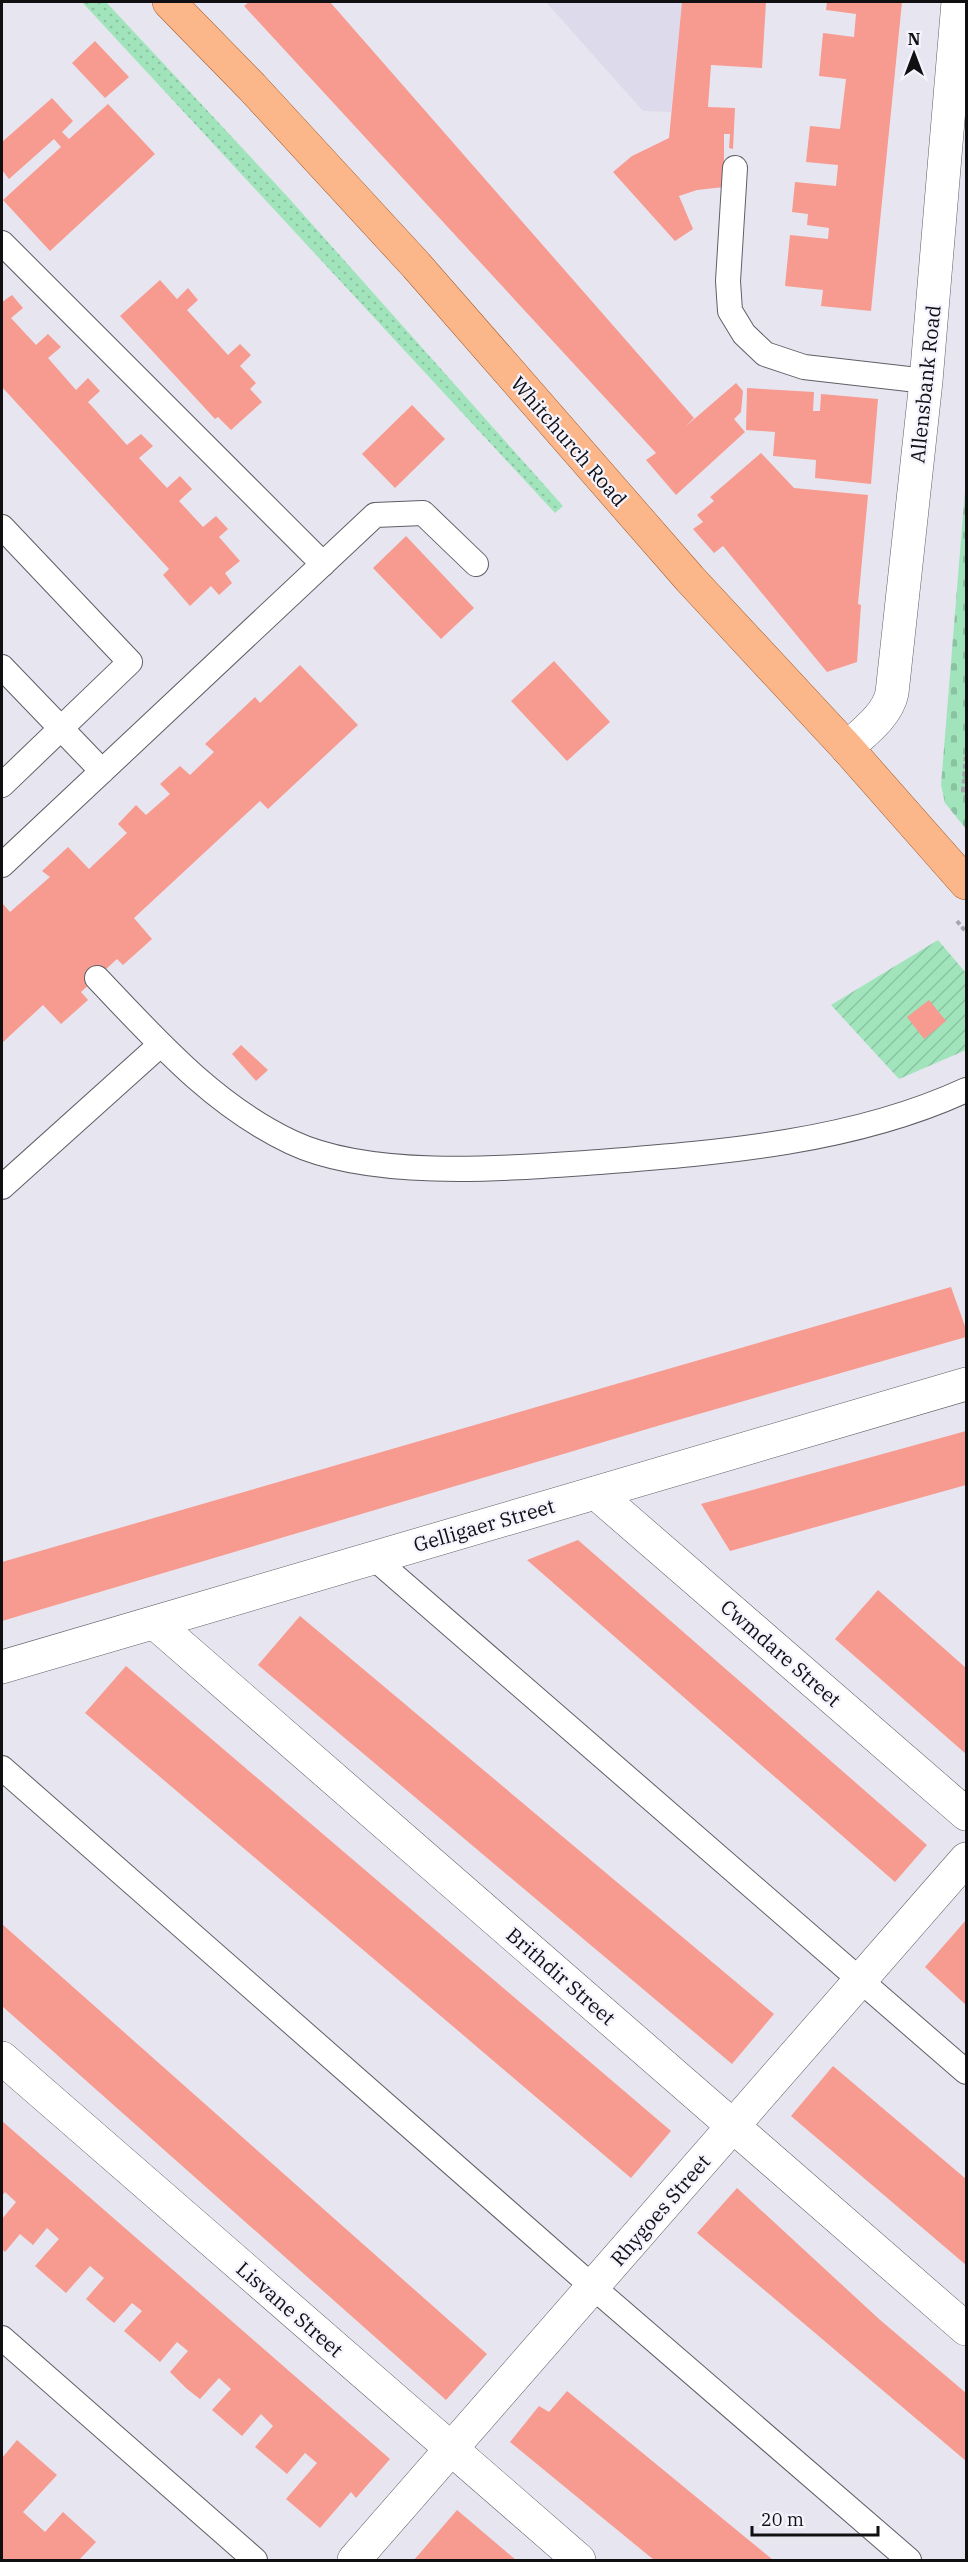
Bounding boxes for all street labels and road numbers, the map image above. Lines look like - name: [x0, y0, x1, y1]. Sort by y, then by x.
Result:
- street label: Allensbank Road: [903, 304, 947, 464]
- street label: Whitchurch Road: [505, 370, 633, 512]
- street label: Gelligaer Street: [410, 1492, 558, 1558]
- street label: Cwmdare Street: [715, 1593, 847, 1713]
- street label: Brithdir Street: [501, 1921, 621, 2031]
- street label: Rhygoes Street: [604, 2149, 716, 2271]
- street label: Lisvane Street: [231, 2255, 349, 2363]

